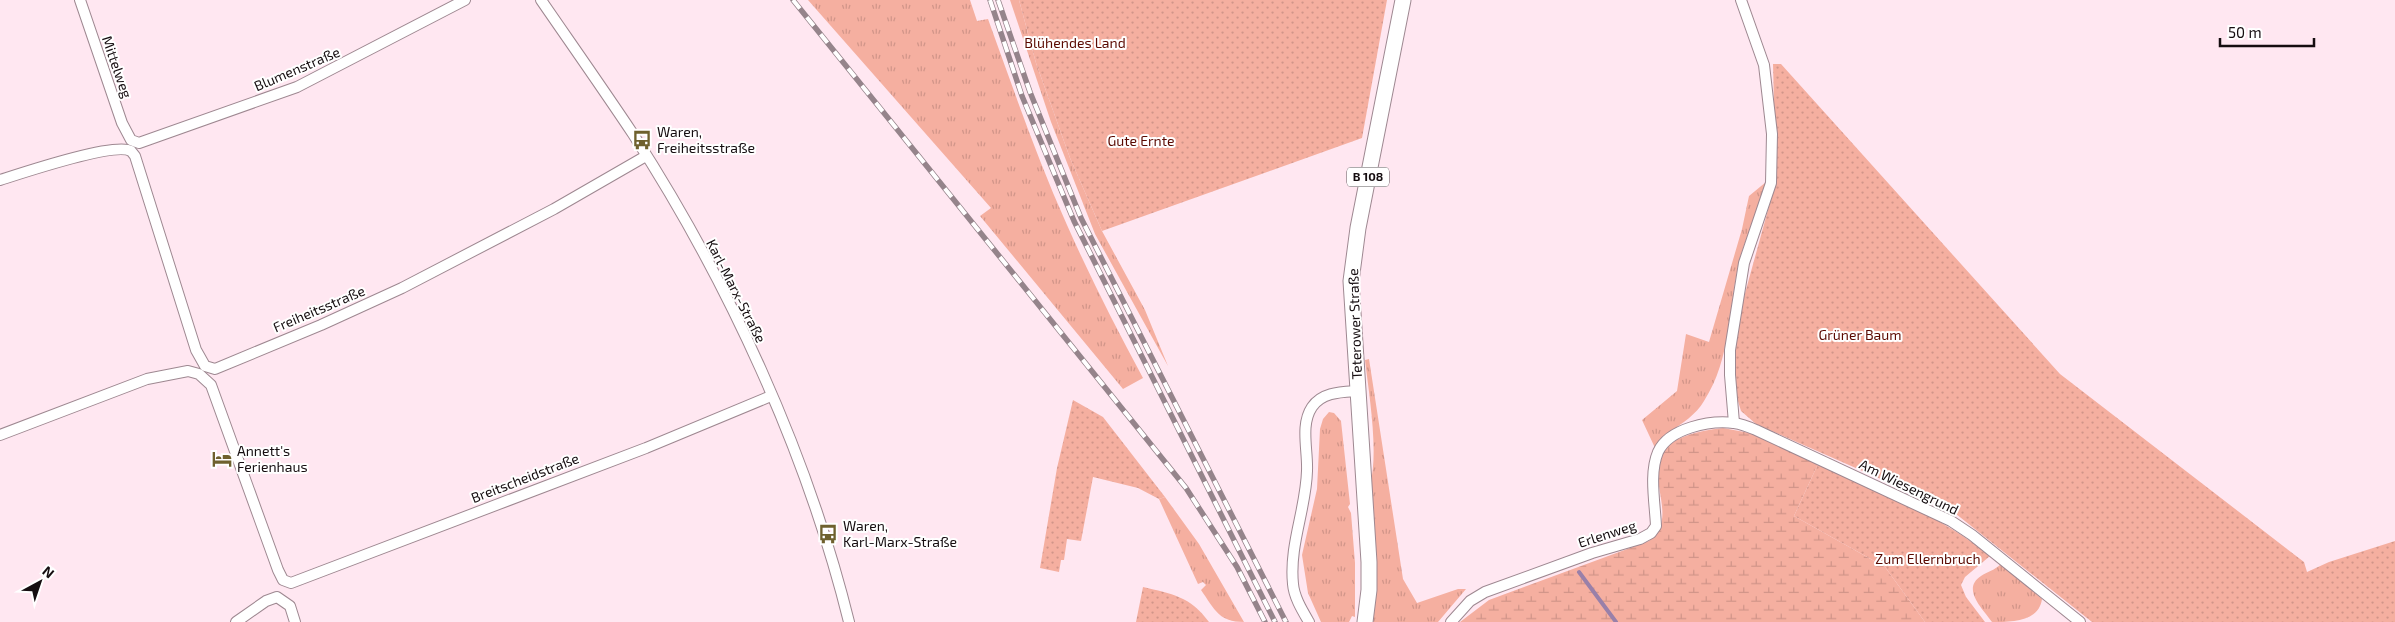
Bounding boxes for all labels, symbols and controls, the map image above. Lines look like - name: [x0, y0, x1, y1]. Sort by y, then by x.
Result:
- scale bar: [2220, 15, 2314, 47]
- text: 50 m: [2228, 23, 2262, 41]
- street label: Mittelweg: [99, 33, 136, 100]
- park label: Blühendes Land: [1024, 34, 1126, 51]
- street label: Blumenstraße: [251, 43, 342, 94]
- place label: Waren, Freiheitsstraße: [657, 123, 755, 156]
- bus stop icon: Waren, Freiheitsstraße: [631, 129, 653, 151]
- park label: Gute Ernte: [1107, 132, 1175, 149]
- road number: B 108: [1347, 168, 1389, 186]
- street label: Karl-Marx-Straße: [703, 236, 770, 345]
- street label: Teterower Straße: [1344, 268, 1365, 380]
- street label: Freiheitsstraße: [270, 282, 367, 336]
- park label: Grüner Baum: [1818, 326, 1902, 343]
- place label: Annett's Ferienhaus: [237, 442, 308, 475]
- hotel icon: Annett's Ferienhaus: [211, 448, 233, 470]
- street label: Breitscheidstraße: [468, 449, 581, 506]
- street label: Am Wiesengrund: [1857, 455, 1962, 518]
- street label: Erlenweg: [1576, 516, 1638, 551]
- place label: Waren, Karl-Marx-Straße: [843, 517, 957, 550]
- bus stop icon: Waren, Karl-Marx-Straße: [817, 523, 839, 545]
- park label: Zum Ellernbruch: [1875, 550, 1981, 567]
- north arrow: [15, 557, 65, 607]
- text: N: [39, 562, 58, 581]

